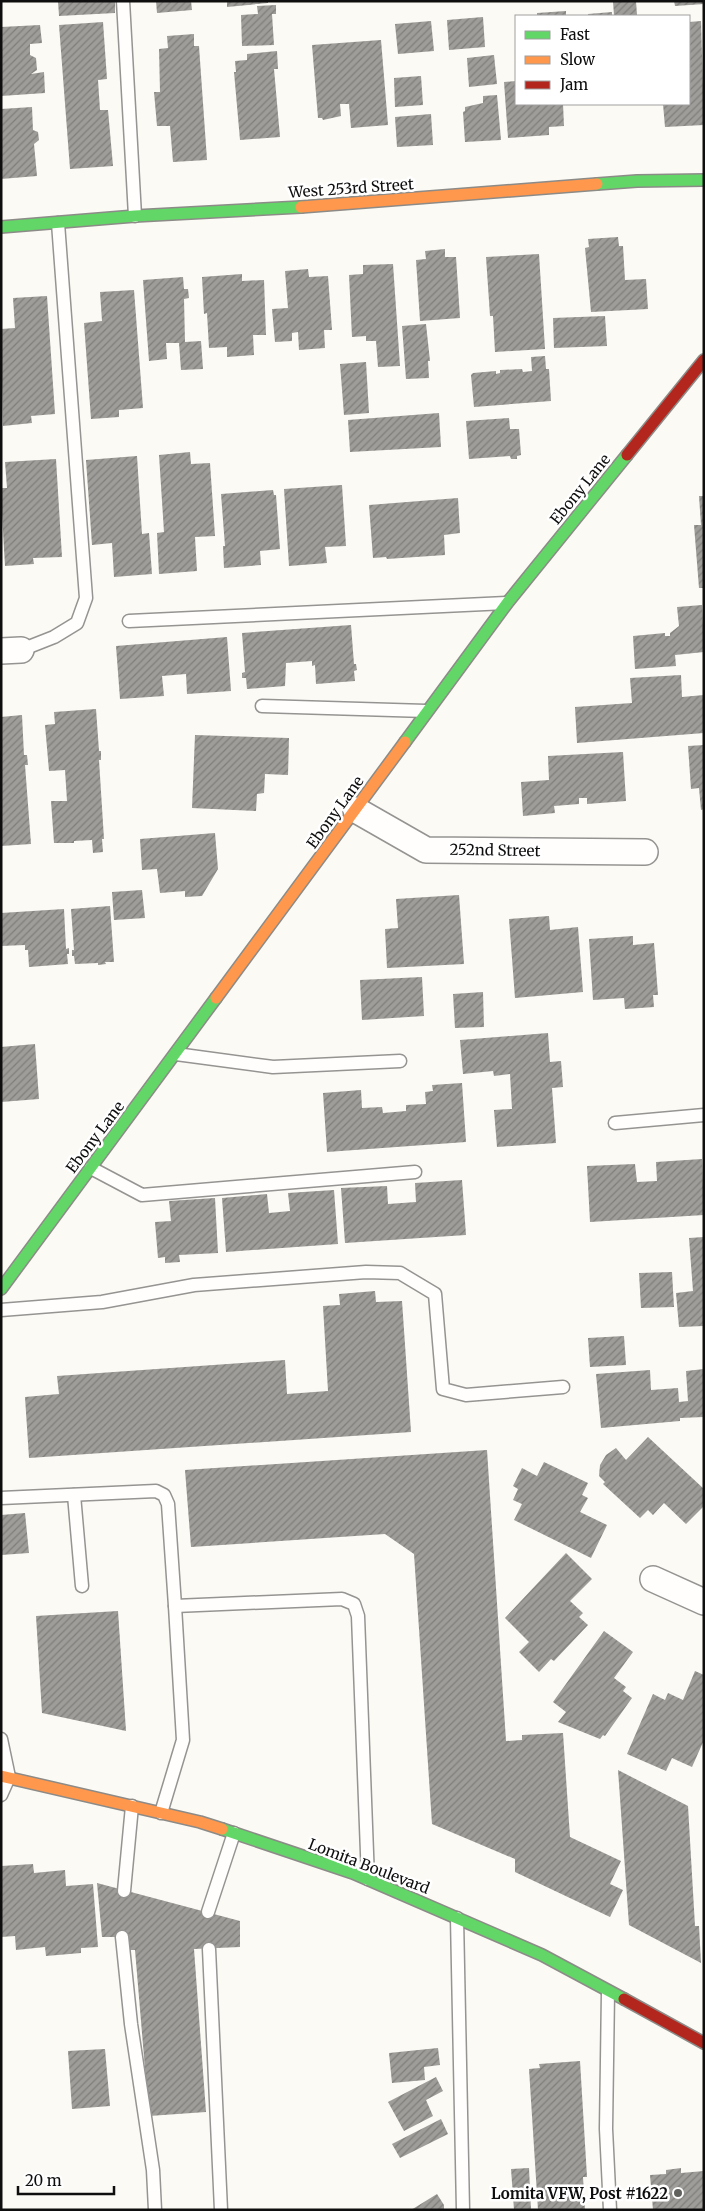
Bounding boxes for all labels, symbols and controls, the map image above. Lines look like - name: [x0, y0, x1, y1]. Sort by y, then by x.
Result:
- legend: [515, 15, 690, 105]
- text: Fast: [560, 25, 590, 44]
- text: Slow: [560, 50, 595, 69]
- text: Jam: [559, 75, 588, 94]
- street label: West 253rd Street: [287, 174, 414, 202]
- street label: Ebony Lane: [546, 450, 614, 528]
- street label: Ebony Lane: [302, 772, 368, 852]
- street label: 252nd Street: [449, 840, 541, 860]
- street label: Ebony Lane: [62, 1097, 128, 1177]
- street label: Lomita Boulevard: [306, 1834, 432, 1898]
- scale bar: [18, 2164, 114, 2196]
- text: 20 m: [25, 2171, 62, 2190]
- place label: Lomita VFW, Post #1622: [491, 2184, 668, 2204]
- marker: Lomita VFW, Post #1622: [672, 2187, 684, 2199]

